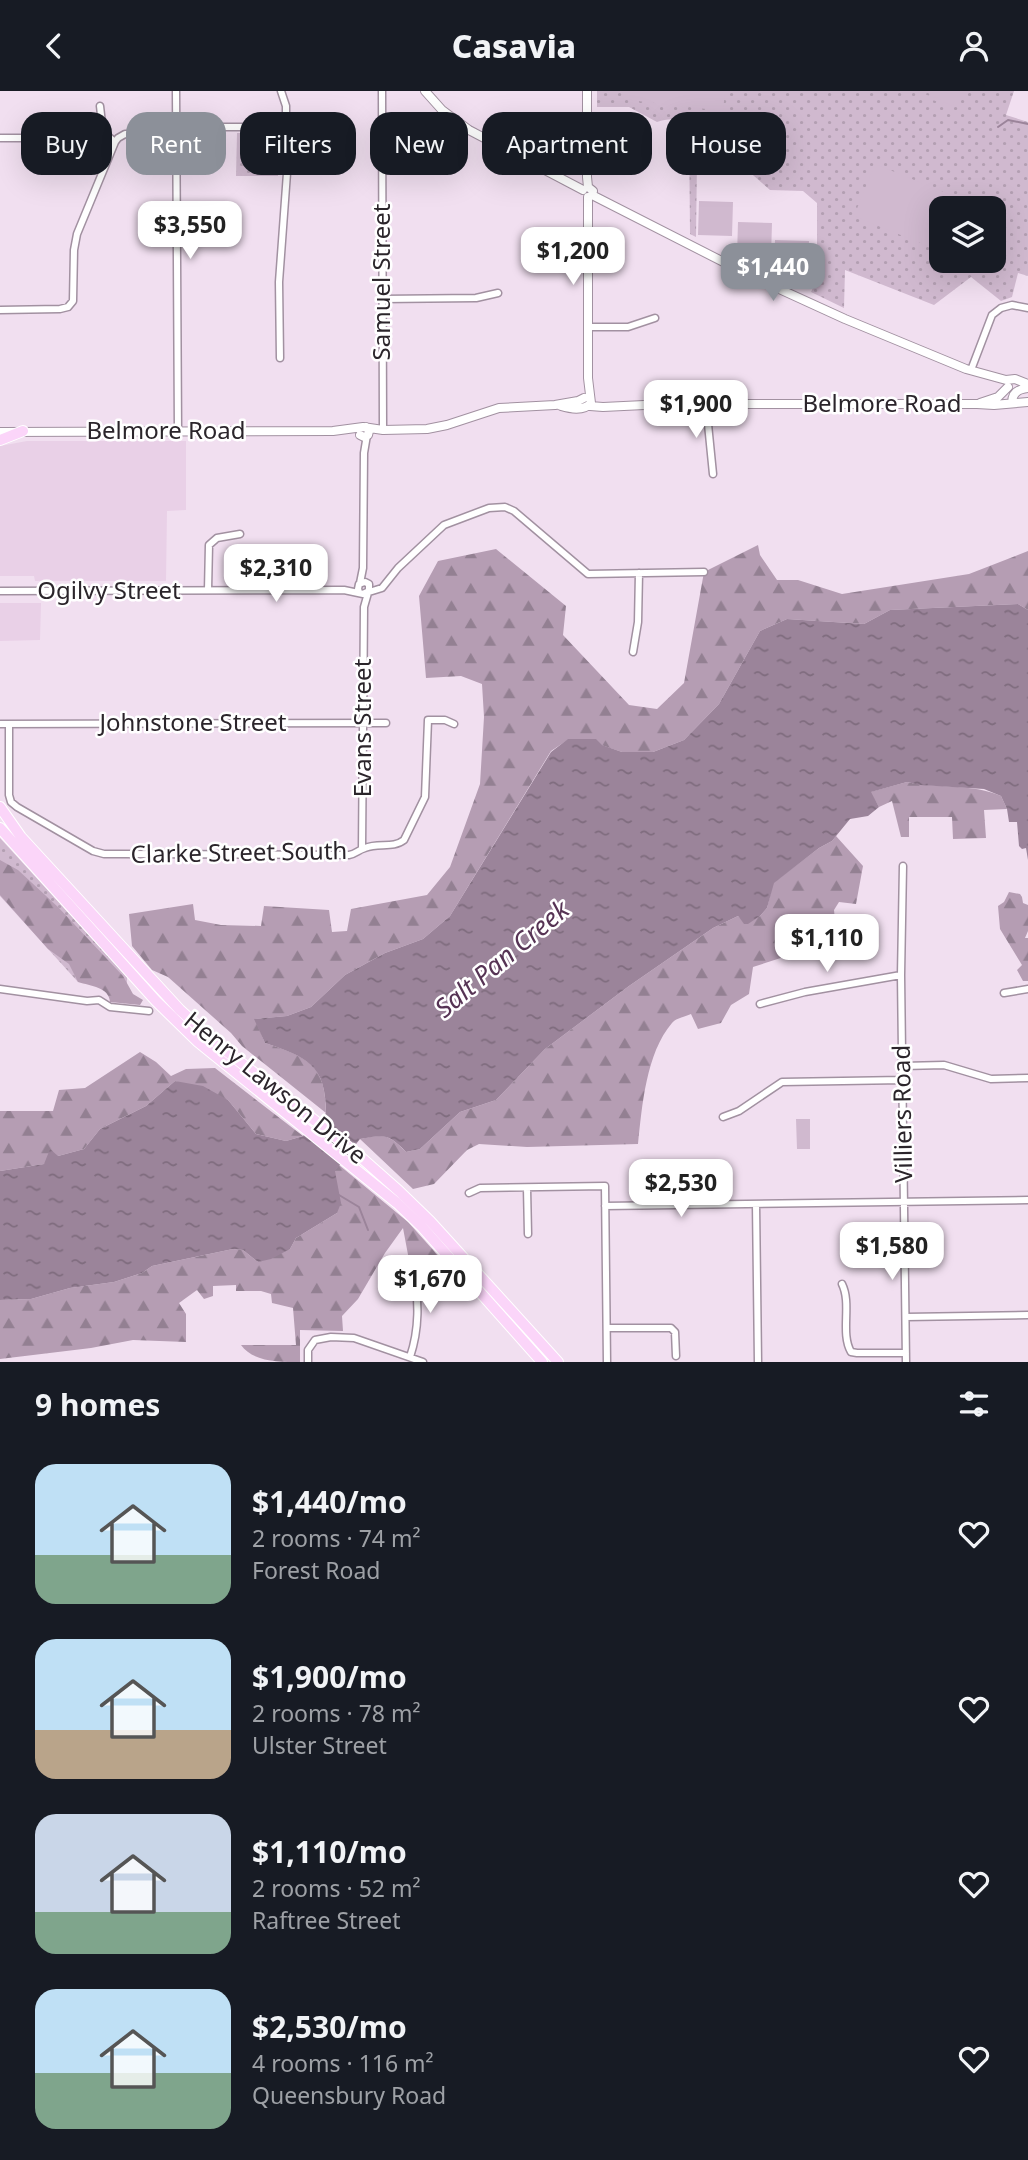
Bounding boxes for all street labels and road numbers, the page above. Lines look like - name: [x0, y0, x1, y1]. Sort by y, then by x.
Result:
- street label: Samuel Street: [364, 203, 397, 360]
- street label: Belmore Road: [802, 386, 962, 419]
- street label: Belmore Road: [86, 413, 246, 446]
- street label: Ogilvy Street: [37, 573, 181, 606]
- street label: Evans Street: [345, 658, 378, 797]
- street label: Johnstone Street: [97, 705, 287, 738]
- street label: Clarke Street South: [130, 833, 348, 870]
- street label: Henry Lawson Drive: [178, 1003, 374, 1171]
- street label: Villiers Road: [884, 1045, 919, 1183]

